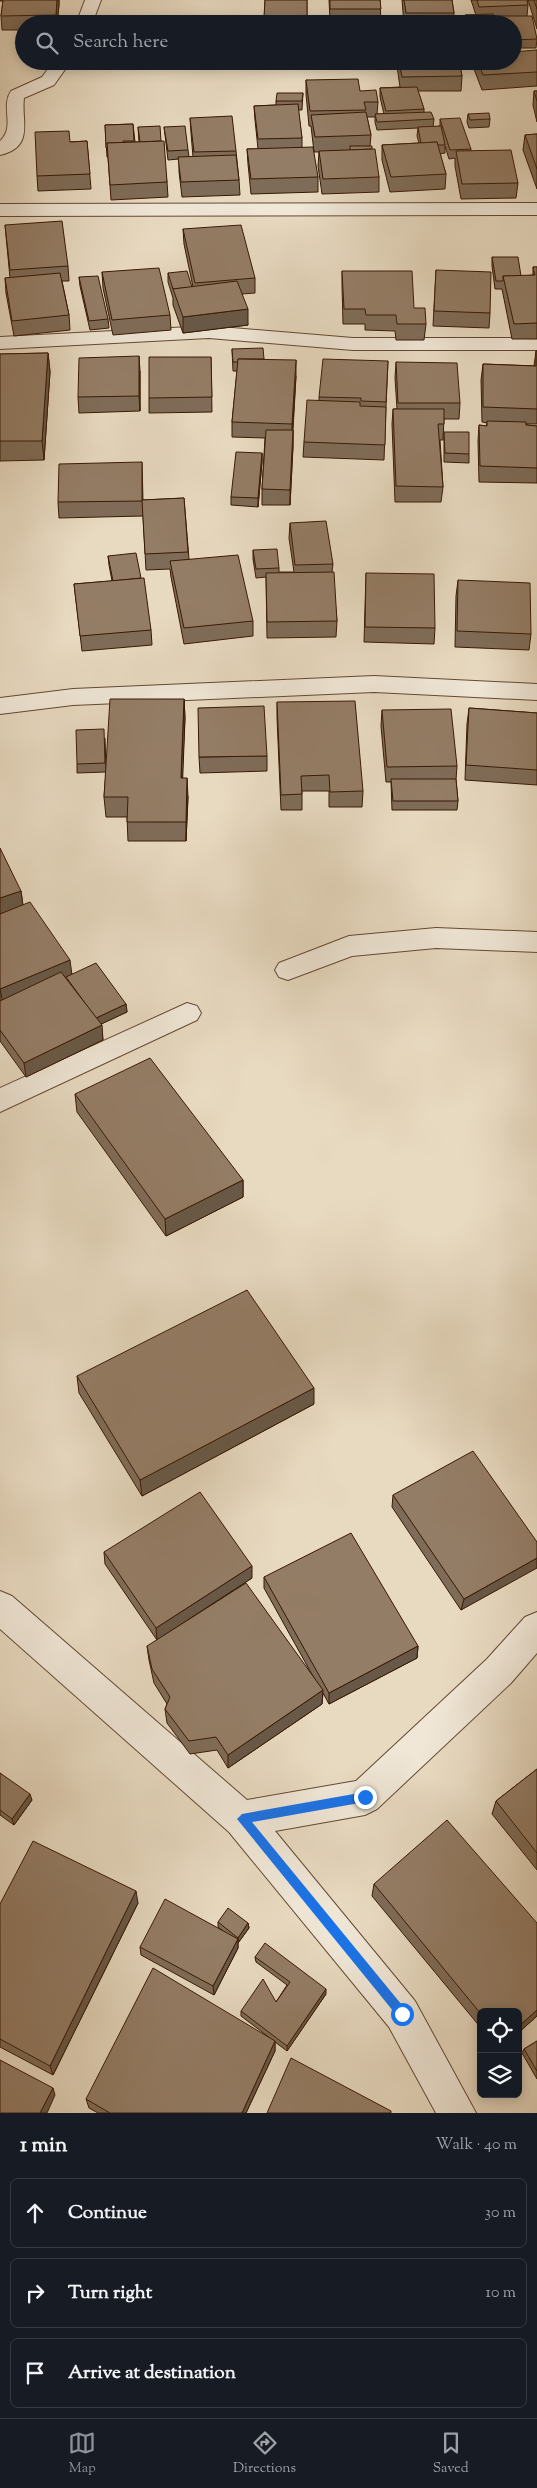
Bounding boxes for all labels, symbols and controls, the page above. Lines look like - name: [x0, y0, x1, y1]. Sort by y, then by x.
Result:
- search box: [15, 15, 522, 70]
- icon: search: [33, 29, 61, 57]
- text: Search here: [73, 29, 168, 56]
- route end: [354, 1786, 377, 1809]
- route start: [391, 2003, 414, 2026]
- map controls: [477, 2008, 522, 2098]
- button: locate: [477, 2008, 522, 2053]
- button: layers: [477, 2053, 522, 2098]
- text: 1 min: [20, 2131, 67, 2161]
- text: Walk · 40 m: [436, 2134, 517, 2157]
- icon: ahead: [21, 2199, 49, 2227]
- text: Continue: [68, 2200, 147, 2227]
- text: 30 m: [485, 2202, 516, 2225]
- icon: right: [21, 2279, 49, 2307]
- text: Turn right: [68, 2280, 152, 2307]
- text: 10 m: [486, 2282, 516, 2305]
- icon: arrive: [21, 2359, 49, 2387]
- text: Arrive at destination: [68, 2360, 236, 2387]
- tab: Map: [68, 2429, 96, 2479]
- tab: Directions: [233, 2429, 296, 2479]
- tab: Saved: [433, 2429, 469, 2479]

